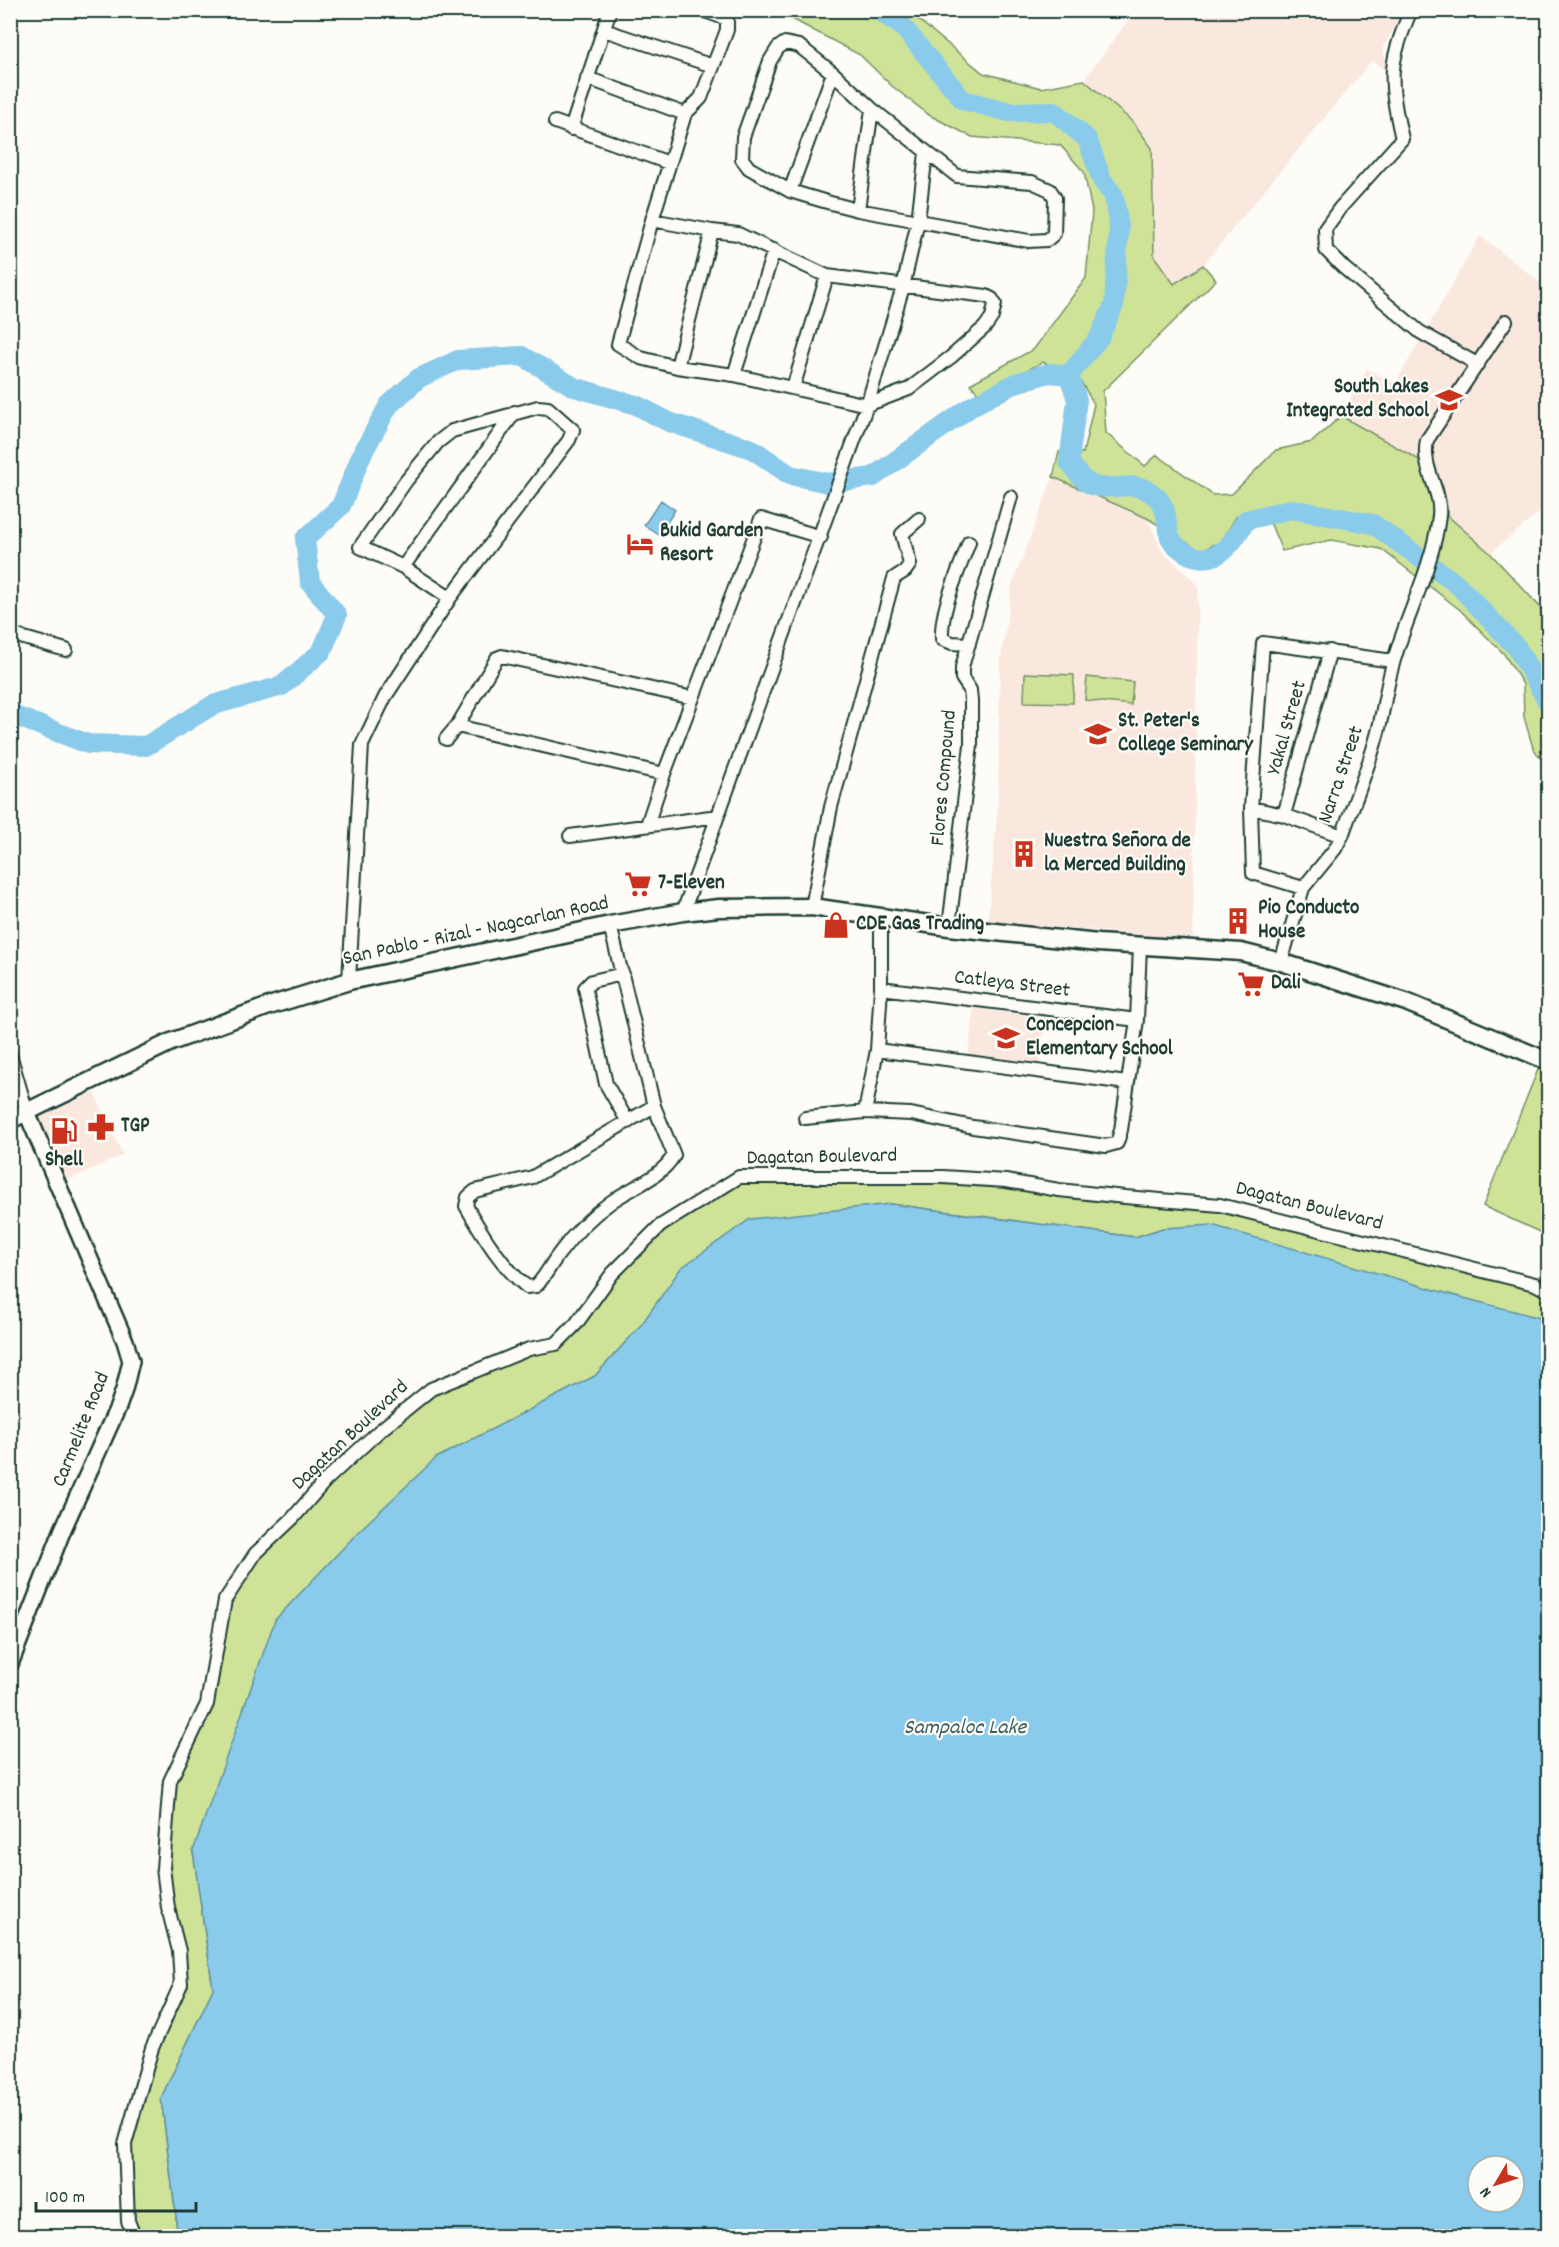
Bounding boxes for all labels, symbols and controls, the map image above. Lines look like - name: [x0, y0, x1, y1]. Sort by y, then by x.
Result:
- place label: South Lakes Integrated School: [1286, 373, 1430, 427]
- school or university icon: South Lakes Integrated School: [1434, 385, 1464, 415]
- place label: Bukid Garden Resort: [660, 517, 763, 571]
- hotel icon: Bukid Garden Resort: [625, 529, 655, 559]
- street label: Yakal Street: [1260, 677, 1316, 779]
- place label: St. Peter's College Seminary: [1118, 707, 1254, 761]
- street label: Flores Compound: [924, 709, 966, 847]
- school or university icon: St. Peter's College Seminary: [1083, 719, 1113, 749]
- street label: Narra Street: [1311, 722, 1373, 828]
- place label: Nuestra Señora de la Merced Building: [1044, 827, 1191, 881]
- building icon: Nuestra Señora de la Merced Building: [1009, 839, 1039, 869]
- supermarket icon: 7-Eleven: [623, 869, 653, 899]
- place label: 7-Eleven: [658, 869, 725, 899]
- street label: San Pablo - Rizal - Nagcarlan Road: [340, 889, 612, 975]
- place label: Pio Conducto House: [1258, 894, 1359, 948]
- building icon: Pio Conducto House: [1223, 906, 1253, 936]
- shop icon: CDE Gas Trading: [821, 910, 851, 940]
- place label: CDE Gas Trading: [856, 910, 984, 940]
- street label: Catleya Street: [952, 963, 1072, 1007]
- supermarket icon: Dali: [1236, 969, 1266, 999]
- place label: Dali: [1271, 969, 1301, 999]
- place label: Concepcion Elementary School: [1026, 1011, 1174, 1065]
- school or university icon: Concepcion Elementary School: [991, 1023, 1021, 1053]
- pharmacy icon: TGP: [86, 1112, 116, 1142]
- place label: TGP: [121, 1112, 150, 1142]
- fuel station icon: Shell: [49, 1116, 79, 1146]
- street label: Dagatan Boulevard: [746, 1142, 898, 1174]
- place label: Shell: [45, 1146, 84, 1176]
- street label: Dagatan Boulevard: [1232, 1174, 1386, 1240]
- street label: Carmelite Road: [45, 1368, 119, 1492]
- street label: Dagatan Boulevard: [286, 1374, 416, 1498]
- water label: Sampaloc Lake: [904, 1713, 1028, 1744]
- north arrow: [1466, 2154, 1526, 2214]
- scale bar: [36, 2175, 196, 2213]
- text: N: [1475, 2181, 1498, 2202]
- text: 100 m: [45, 2186, 85, 2211]

